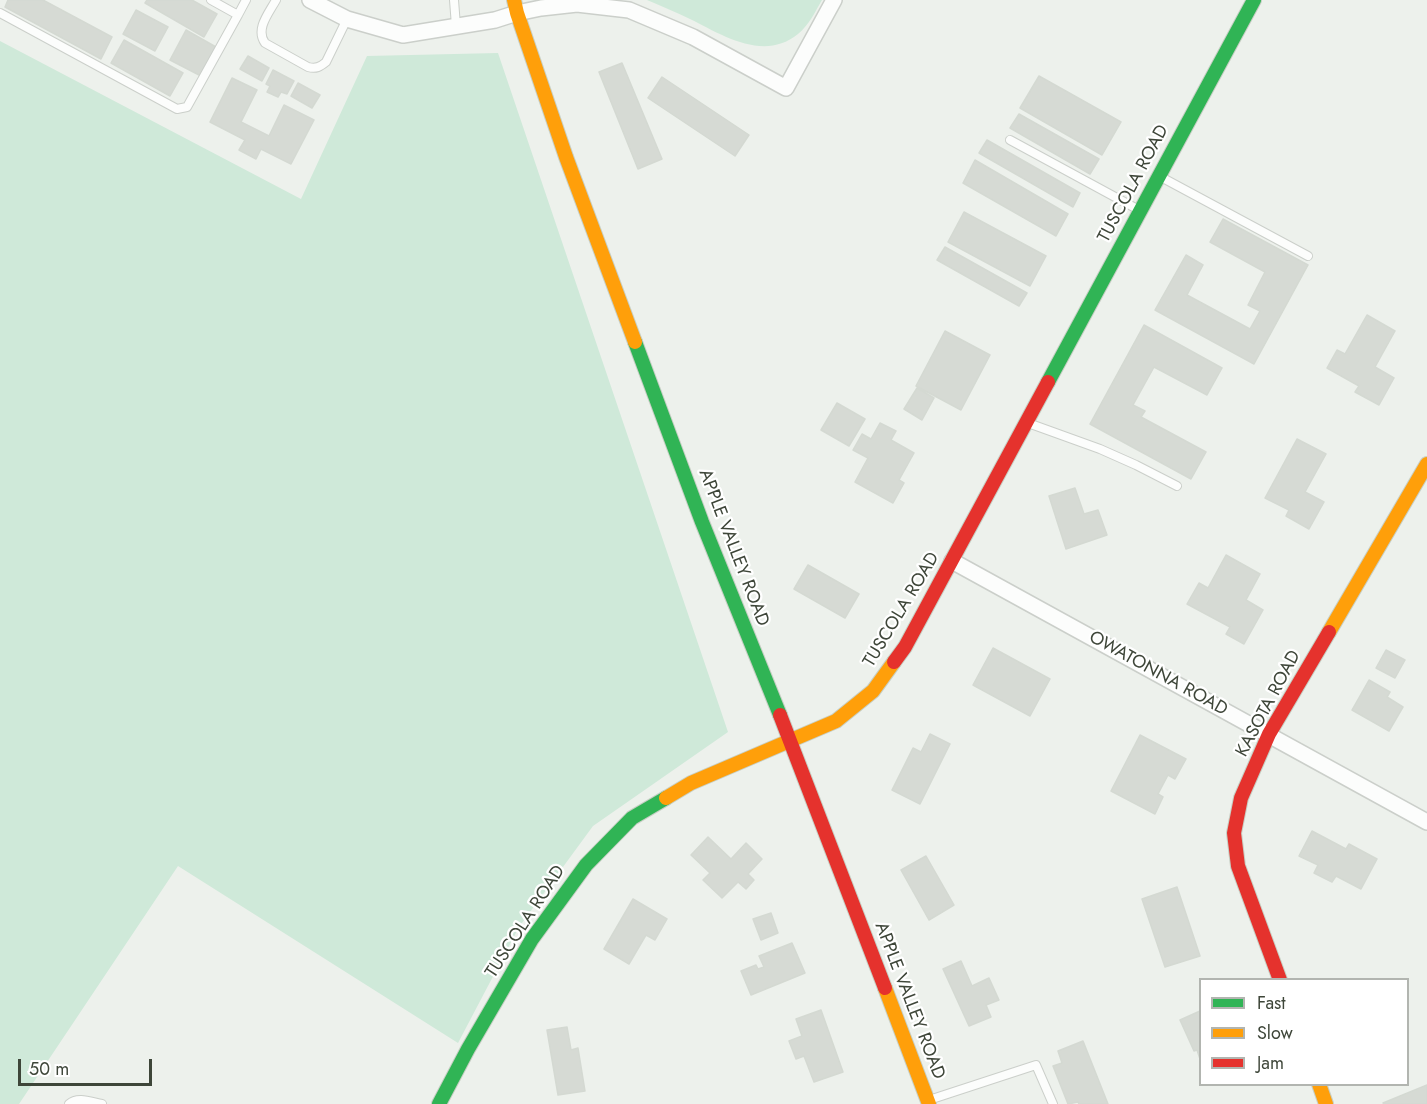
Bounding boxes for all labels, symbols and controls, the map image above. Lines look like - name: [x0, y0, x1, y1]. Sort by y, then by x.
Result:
- street label: TUSCOLA ROAD: [1094, 122, 1174, 246]
- street label: APPLE VALLEY ROAD: [693, 466, 773, 630]
- street label: TUSCOLA ROAD: [859, 549, 945, 671]
- street label: OWATONNA ROAD: [1085, 627, 1231, 721]
- street label: KASOTA ROAD: [1232, 647, 1306, 761]
- street label: TUSCOLA ROAD: [482, 862, 570, 982]
- street label: APPLE VALLEY ROAD: [869, 919, 949, 1083]
- legend: [1199, 978, 1409, 1086]
- text: Fast: [1257, 990, 1286, 1016]
- text: Slow: [1257, 1020, 1293, 1046]
- scale bar: [21, 1047, 154, 1085]
- text: Jam: [1257, 1050, 1284, 1076]
- text: 50 m: [29, 1056, 69, 1082]

